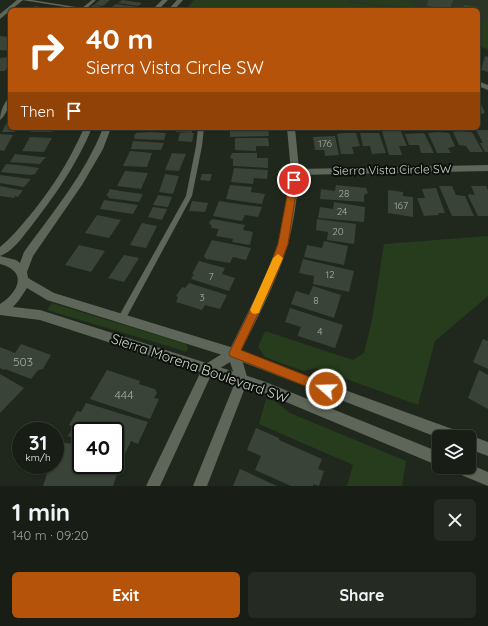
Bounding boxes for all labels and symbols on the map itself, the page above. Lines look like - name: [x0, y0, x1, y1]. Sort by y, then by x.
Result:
- house number: 176: [318, 137, 333, 150]
- street label: Sierra Vista Circle SW: [333, 161, 452, 178]
- pin: [277, 163, 311, 197]
- house number: 28: [339, 187, 349, 200]
- house number: 167: [394, 199, 408, 212]
- house number: 24: [337, 205, 347, 218]
- house number: 20: [332, 225, 344, 238]
- house number: 12: [325, 268, 335, 281]
- house number: 7: [208, 270, 214, 283]
- house number: 3: [199, 291, 205, 304]
- house number: 8: [313, 294, 319, 307]
- house number: 4: [317, 325, 323, 338]
- street label: Sierra Morena Boulevard SW: [109, 329, 291, 407]
- house number: 503: [13, 354, 33, 369]
- position arrow: [305, 368, 347, 410]
- house number: 444: [115, 387, 133, 402]
- speed limit sign: 40: [72, 422, 124, 474]

